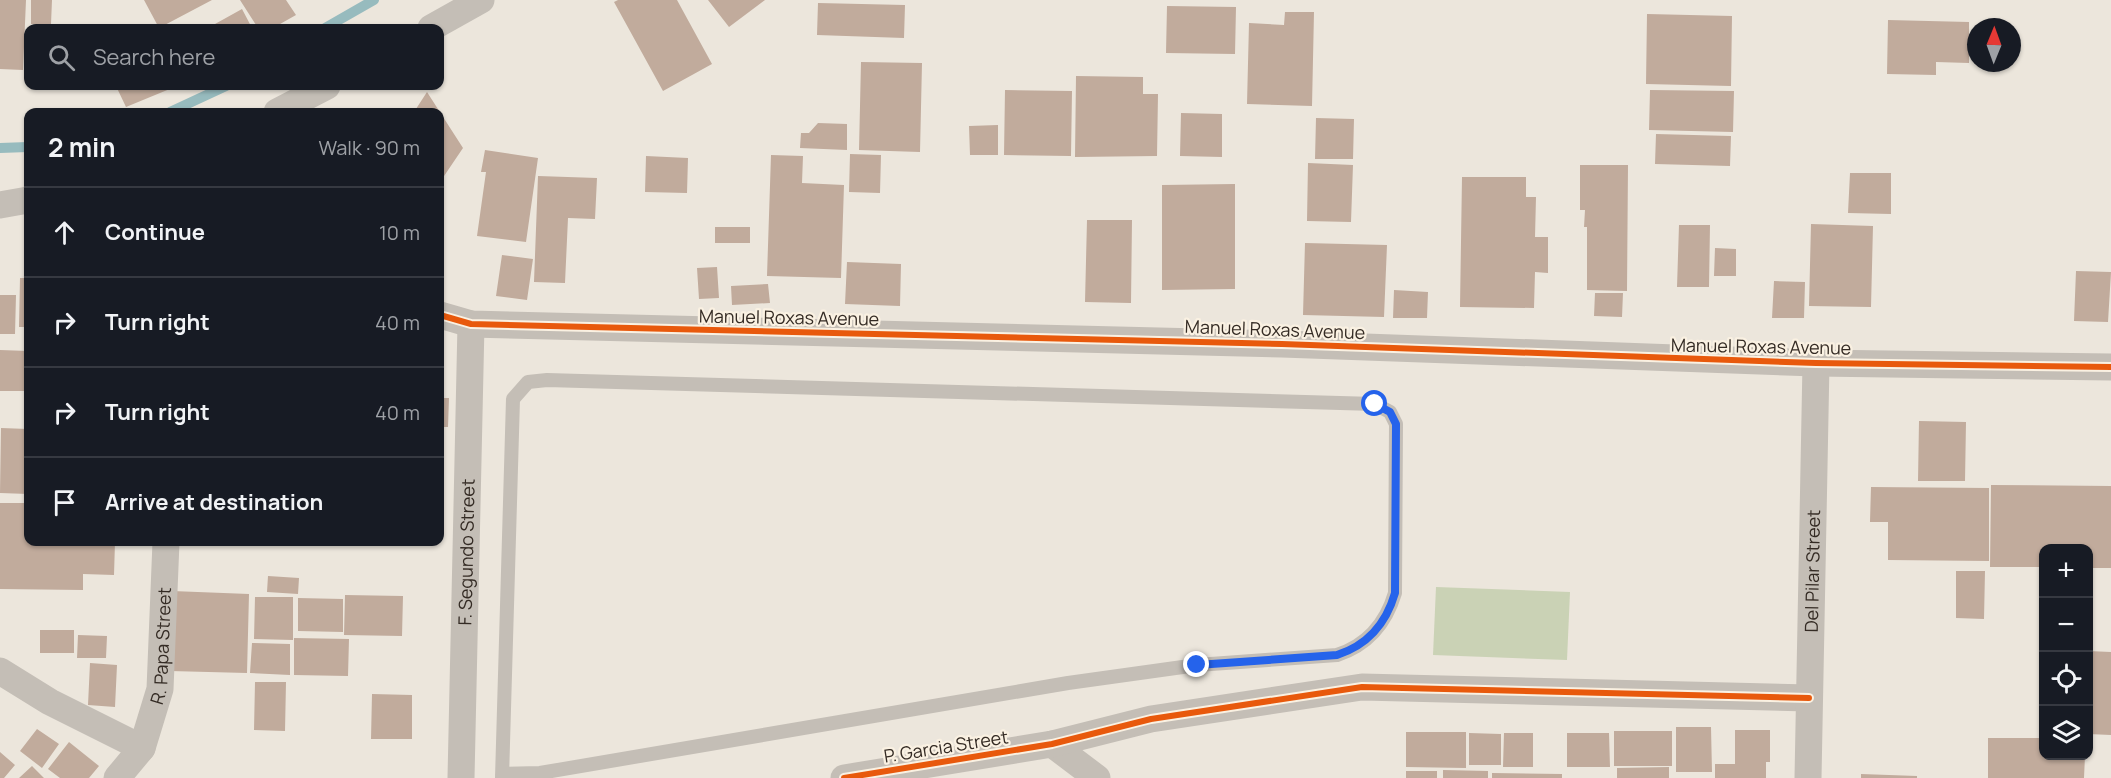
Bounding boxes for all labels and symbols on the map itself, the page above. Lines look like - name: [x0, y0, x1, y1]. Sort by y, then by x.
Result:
- north arrow: [1967, 18, 2021, 72]
- street label: Manuel Roxas Avenue: [699, 303, 879, 331]
- street label: Manuel Roxas Avenue: [1184, 314, 1366, 344]
- street label: Manuel Roxas Avenue: [1671, 332, 1851, 360]
- route start: [1361, 390, 1387, 416]
- street label: F. Segundo Street: [452, 478, 480, 626]
- street label: Del Pilar Street: [1799, 509, 1825, 633]
- street label: R. Papa Street: [144, 587, 176, 707]
- route end: [1183, 651, 1209, 677]
- street label: P. Garcia Street: [882, 724, 1010, 768]

